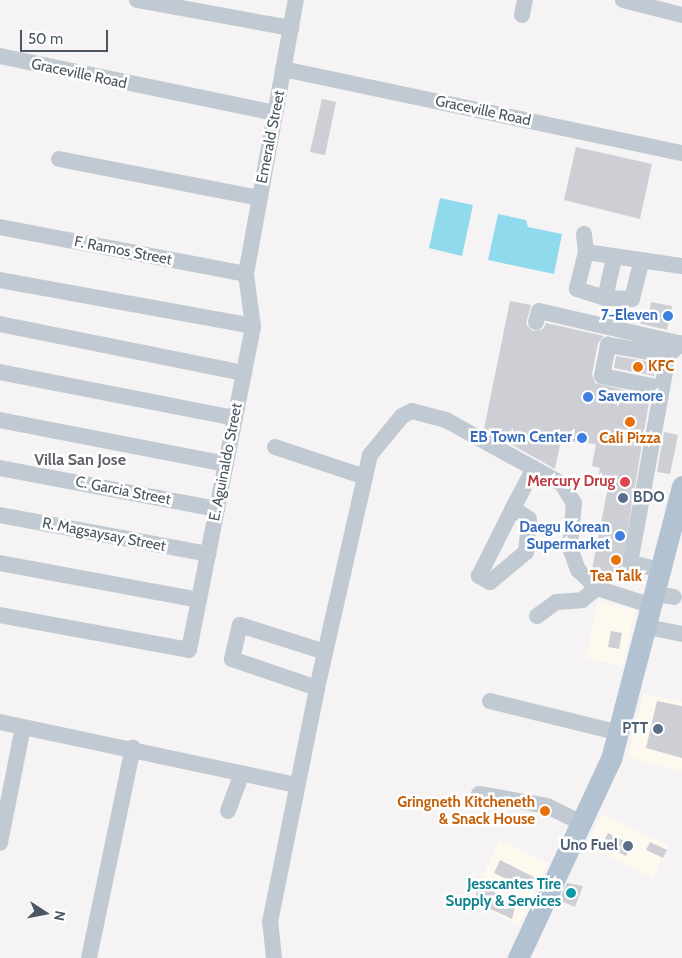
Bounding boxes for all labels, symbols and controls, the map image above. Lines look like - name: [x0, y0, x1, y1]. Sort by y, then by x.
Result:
- scale bar: [22, 20, 110, 52]
- text: 50 m: [28, 30, 63, 48]
- street label: Graceville Road: [30, 55, 128, 93]
- street label: Emerald Street: [253, 89, 289, 185]
- street label: Graceville Road: [434, 92, 532, 130]
- street label: F. Ramos Street: [73, 233, 173, 269]
- place label: 7-Eleven: [601, 307, 658, 325]
- marker: 7-Eleven: [662, 310, 674, 322]
- place label: KFC: [648, 358, 674, 376]
- marker: KFC: [632, 361, 644, 373]
- place label: Savemore: [598, 388, 663, 406]
- marker: Savemore: [582, 391, 594, 403]
- street label: E. Aguinaldo Street: [206, 401, 246, 523]
- marker: Cali Pizza: [624, 416, 636, 428]
- place label: EB Town Center: [470, 429, 572, 447]
- place label: Cali Pizza: [599, 430, 661, 448]
- marker: EB Town Center: [576, 432, 588, 444]
- district label: Villa San Jose: [34, 450, 126, 470]
- street label: C. Garcia Street: [74, 473, 172, 509]
- place label: Mercury Drug: [527, 473, 615, 491]
- marker: Mercury Drug: [619, 476, 631, 488]
- place label: BDO: [633, 489, 665, 507]
- marker: BDO: [617, 492, 629, 504]
- street label: R. Magsaysay Street: [41, 514, 167, 556]
- place label: Daegu Korean Supermarket: [519, 518, 610, 553]
- marker: Daegu Korean Supermarket: [614, 530, 626, 542]
- marker: Tea Talk: [610, 554, 622, 566]
- place label: Tea Talk: [590, 568, 642, 586]
- place label: PTT: [622, 720, 648, 738]
- marker: PTT: [652, 723, 664, 735]
- place label: Gringneth Kitcheneth & Snack House: [397, 793, 535, 828]
- marker: Gringneth Kitcheneth & Snack House: [539, 805, 551, 817]
- place label: Uno Fuel: [560, 837, 618, 855]
- marker: Uno Fuel: [622, 840, 634, 852]
- place label: Jesscantes Tire Supply & Services: [446, 875, 561, 910]
- marker: Jesscantes Tire Supply & Services: [565, 887, 577, 899]
- north arrow: [20, 888, 70, 938]
- text: N: [50, 909, 70, 922]

